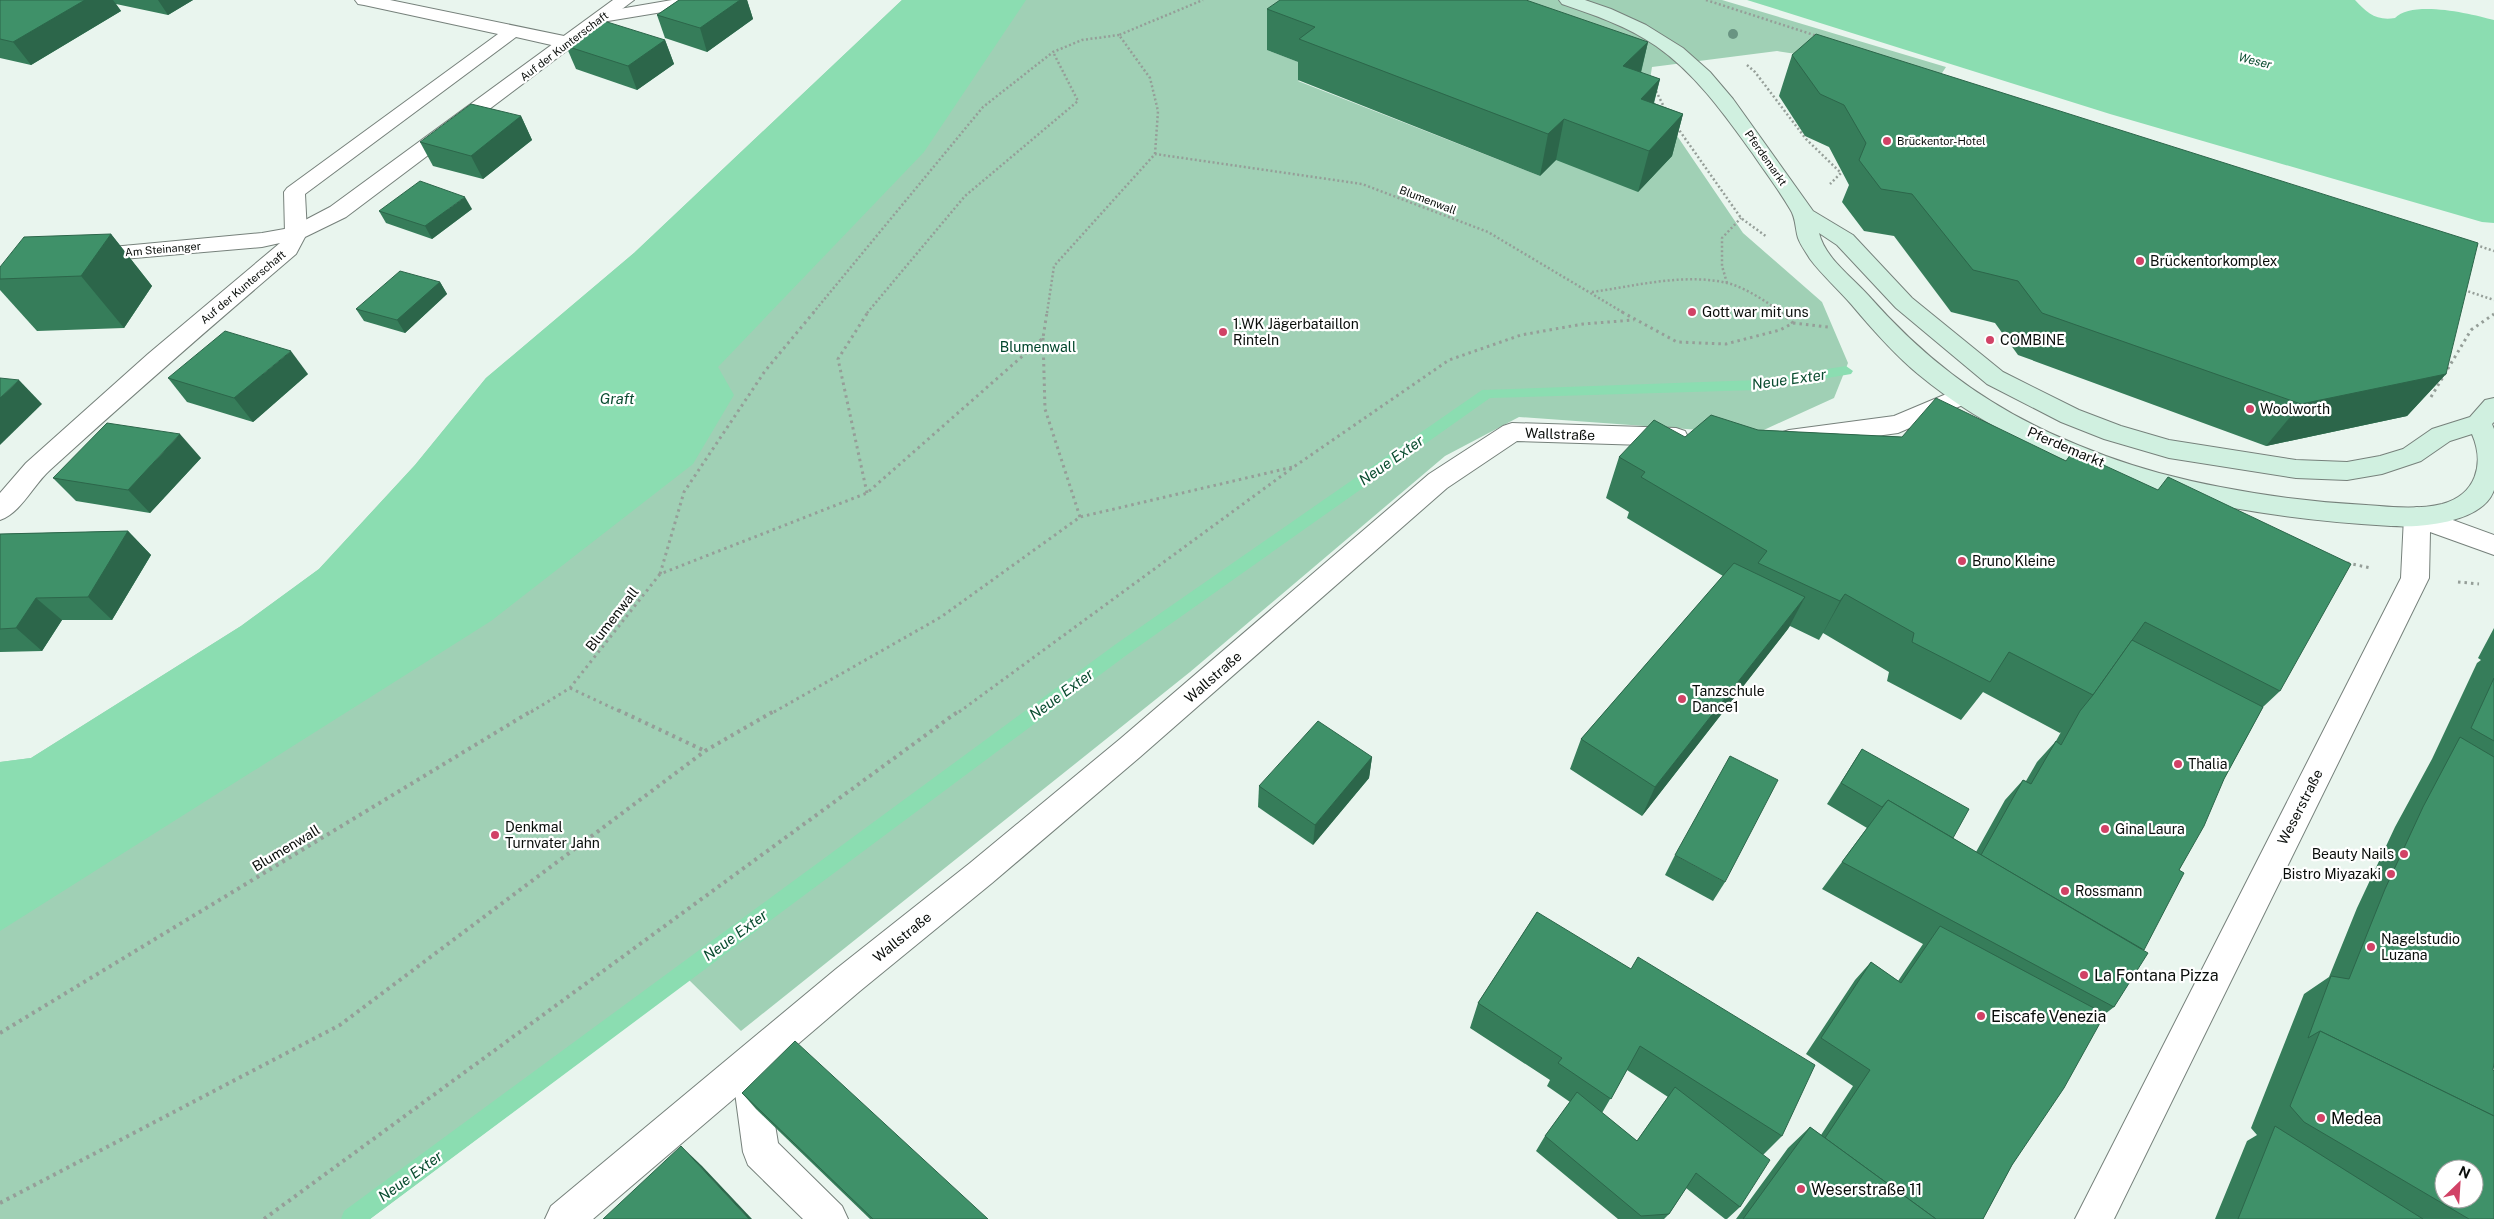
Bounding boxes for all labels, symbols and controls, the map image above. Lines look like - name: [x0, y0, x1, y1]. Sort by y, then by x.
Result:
- street label: Auf der Kunterschaft: [518, 9, 610, 83]
- water label: Weser: [2237, 50, 2274, 72]
- street label: Pferdemarkt: [1743, 128, 1789, 188]
- marker: Brückentor-Hotel: [1881, 135, 1893, 147]
- place label: Brückentor-Hotel: [1897, 135, 1986, 147]
- street label: Blumenwall: [1398, 184, 1458, 216]
- street label: Am Steinanger: [124, 240, 202, 258]
- street label: Auf der Kunterschaft: [198, 248, 288, 326]
- place label: Brückentorkomplex: [2150, 253, 2278, 269]
- marker: Brückentorkomplex: [2134, 255, 2146, 267]
- place label: Gott war mit uns: [1702, 304, 1808, 320]
- marker: Gott war mit uns: [1686, 306, 1698, 318]
- place label: 1.WK Jägerbataillon Rinteln: [1233, 316, 1359, 348]
- marker: 1.WK Jägerbataillon Rinteln: [1217, 326, 1229, 338]
- place label: COMBINE: [2000, 332, 2065, 348]
- marker: COMBINE: [1984, 334, 1996, 346]
- park label: Blumenwall: [1000, 339, 1076, 355]
- water label: Neue Exter: [1751, 365, 1828, 393]
- water label: Graft: [600, 390, 635, 407]
- place label: Woolworth: [2260, 401, 2330, 417]
- marker: Woolworth: [2244, 403, 2256, 415]
- street label: Pferdemarkt: [2025, 424, 2107, 470]
- street label: Wallstraße: [1525, 425, 1595, 443]
- water label: Neue Exter: [1355, 431, 1427, 488]
- place label: Bruno Kleine: [1972, 553, 2055, 569]
- marker: Bruno Kleine: [1956, 555, 1968, 567]
- street label: Blumenwall: [582, 584, 642, 654]
- street label: Wallstraße: [1181, 648, 1245, 706]
- water label: Neue Exter: [1026, 665, 1097, 723]
- place label: Tanzschule Dance1: [1692, 683, 1765, 715]
- marker: Tanzschule Dance1: [1676, 693, 1688, 705]
- place label: Thalia: [2188, 756, 2227, 772]
- marker: Thalia: [2172, 758, 2184, 770]
- street label: Weserstraße: [2274, 767, 2326, 847]
- place label: Denkmal Turnvater Jahn: [505, 819, 600, 851]
- street label: Blumenwall: [249, 821, 323, 875]
- place label: Gina Laura: [2115, 821, 2185, 837]
- marker: Gina Laura: [2099, 823, 2111, 835]
- marker: Denkmal Turnvater Jahn: [489, 829, 501, 841]
- place label: Beauty Nails: [2312, 846, 2394, 862]
- marker: Beauty Nails: [2398, 848, 2410, 860]
- place label: Bistro Miyazaki: [2282, 866, 2381, 882]
- marker: Bistro Miyazaki: [2385, 868, 2397, 880]
- place label: Rossmann: [2075, 883, 2142, 899]
- marker: Rossmann: [2059, 885, 2071, 897]
- water label: Neue Exter: [700, 906, 771, 964]
- street label: Wallstraße: [870, 909, 934, 965]
- place label: Nagelstudio Luzana: [2381, 931, 2460, 963]
- marker: Nagelstudio Luzana: [2365, 941, 2377, 953]
- place label: La Fontana Pizza: [2094, 966, 2218, 985]
- marker: La Fontana Pizza: [2078, 969, 2090, 981]
- place label: Eiscafe Venezia: [1991, 1007, 2106, 1026]
- marker: Eiscafe Venezia: [1975, 1010, 1987, 1022]
- place label: Medea: [2331, 1109, 2381, 1128]
- marker: Medea: [2315, 1112, 2327, 1124]
- water label: Neue Exter: [375, 1147, 446, 1205]
- north arrow: [2434, 1159, 2484, 1209]
- text: N: [2456, 1163, 2473, 1182]
- place label: Weserstraße 11: [1811, 1180, 1922, 1199]
- marker: Weserstraße 11: [1795, 1183, 1807, 1195]

